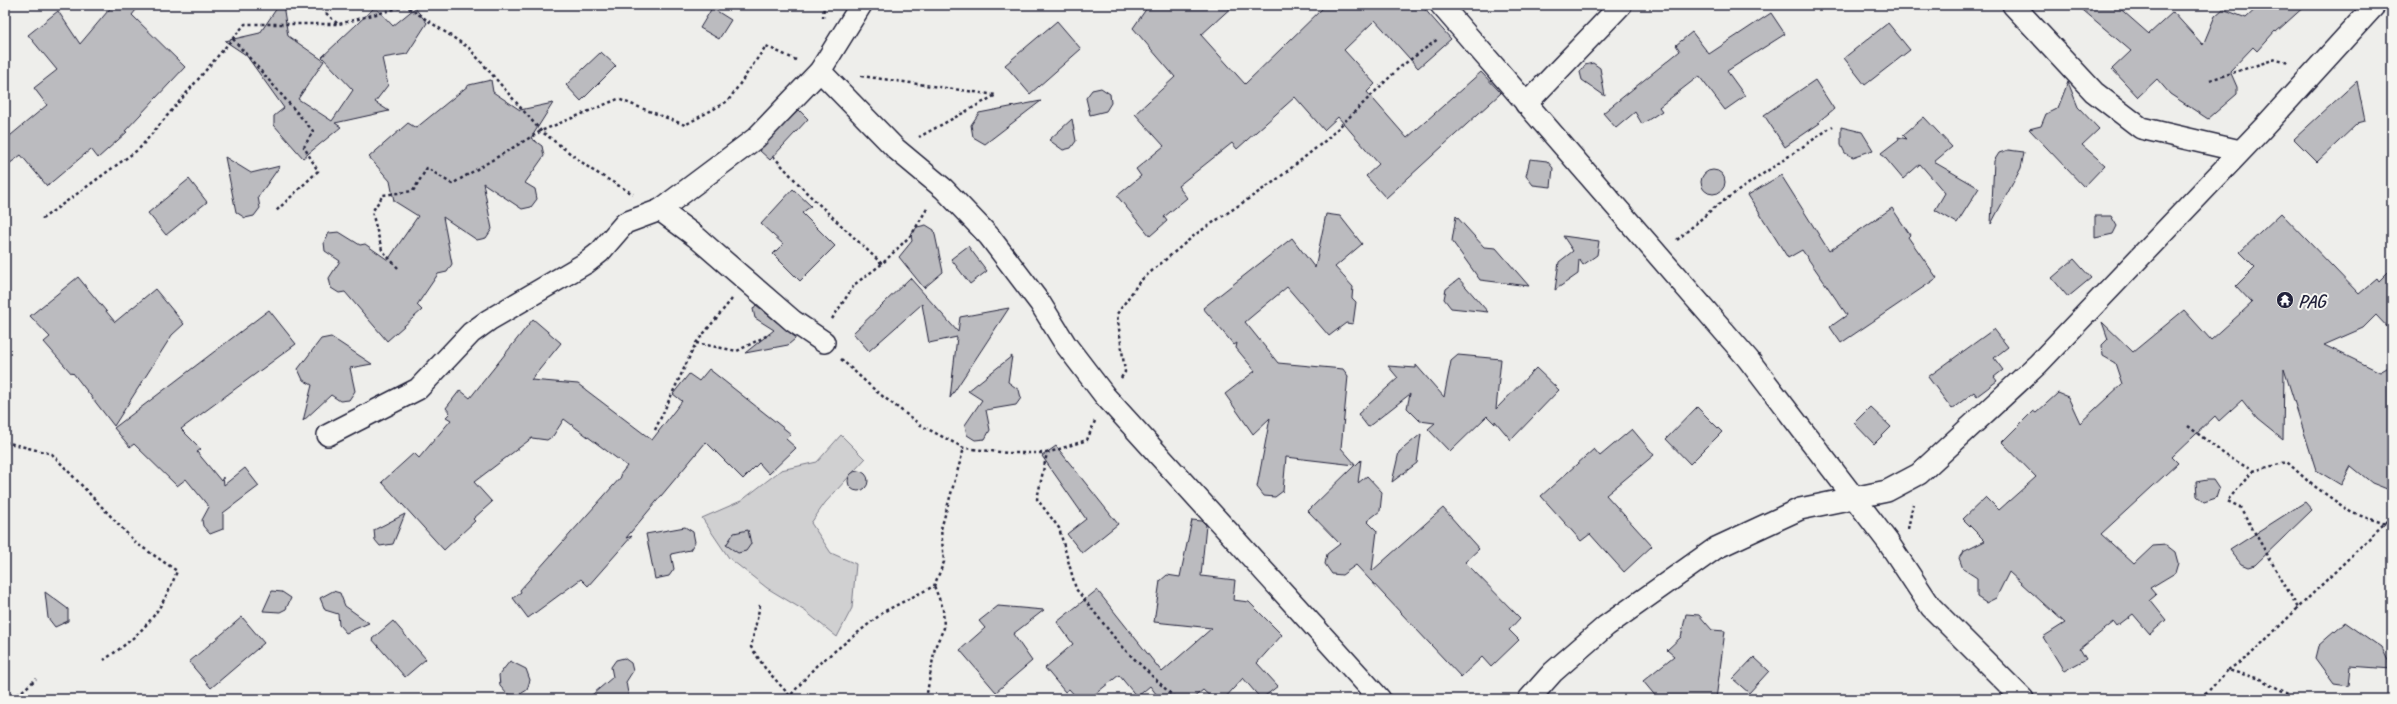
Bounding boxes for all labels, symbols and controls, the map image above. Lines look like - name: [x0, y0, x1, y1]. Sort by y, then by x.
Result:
- place label: PAG: [2298, 289, 2328, 313]
- temple icon: PAG: [2275, 290, 2295, 310]

